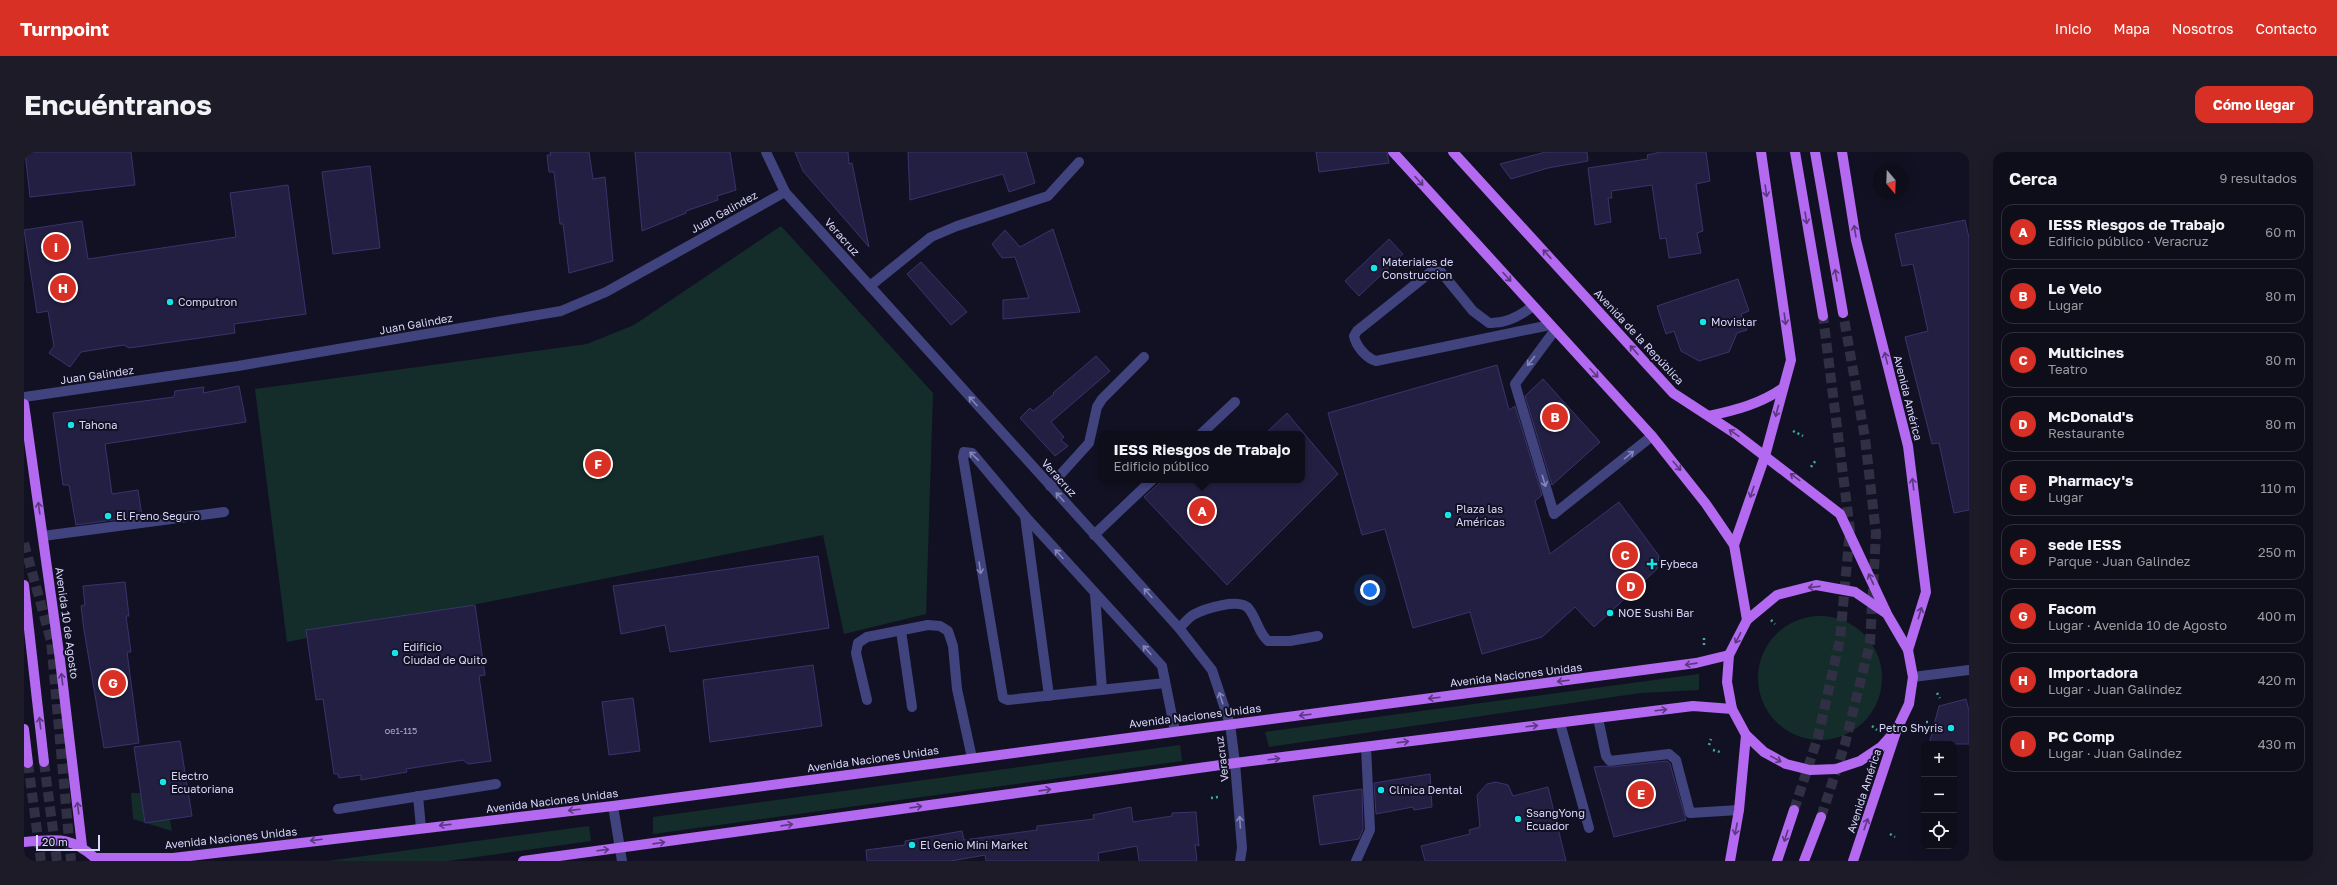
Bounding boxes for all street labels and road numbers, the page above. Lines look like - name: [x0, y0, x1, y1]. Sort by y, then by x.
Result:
- street label: Juan Galindez: [688, 188, 760, 235]
- street label: Veracruz: [822, 215, 863, 258]
- street label: Avenida de la República: [1592, 286, 1687, 387]
- street label: Juan Galindez: [378, 311, 454, 336]
- street label: Avenida América: [1892, 354, 1925, 442]
- street label: Juan Galindez: [59, 363, 135, 386]
- street label: Veracruz: [1039, 456, 1080, 499]
- street label: Avenida 10 de Agosto: [53, 566, 82, 680]
- street label: Avenida Naciones Unidas: [1449, 660, 1583, 689]
- street label: Avenida Naciones Unidas: [1128, 701, 1262, 730]
- street label: Veracruz: [1212, 735, 1231, 783]
- street label: Avenida Naciones Unidas: [806, 743, 940, 774]
- street label: Avenida América: [1844, 747, 1883, 834]
- street label: Avenida Naciones Unidas: [485, 786, 619, 815]
- street label: Avenida Naciones Unidas: [164, 824, 298, 851]

